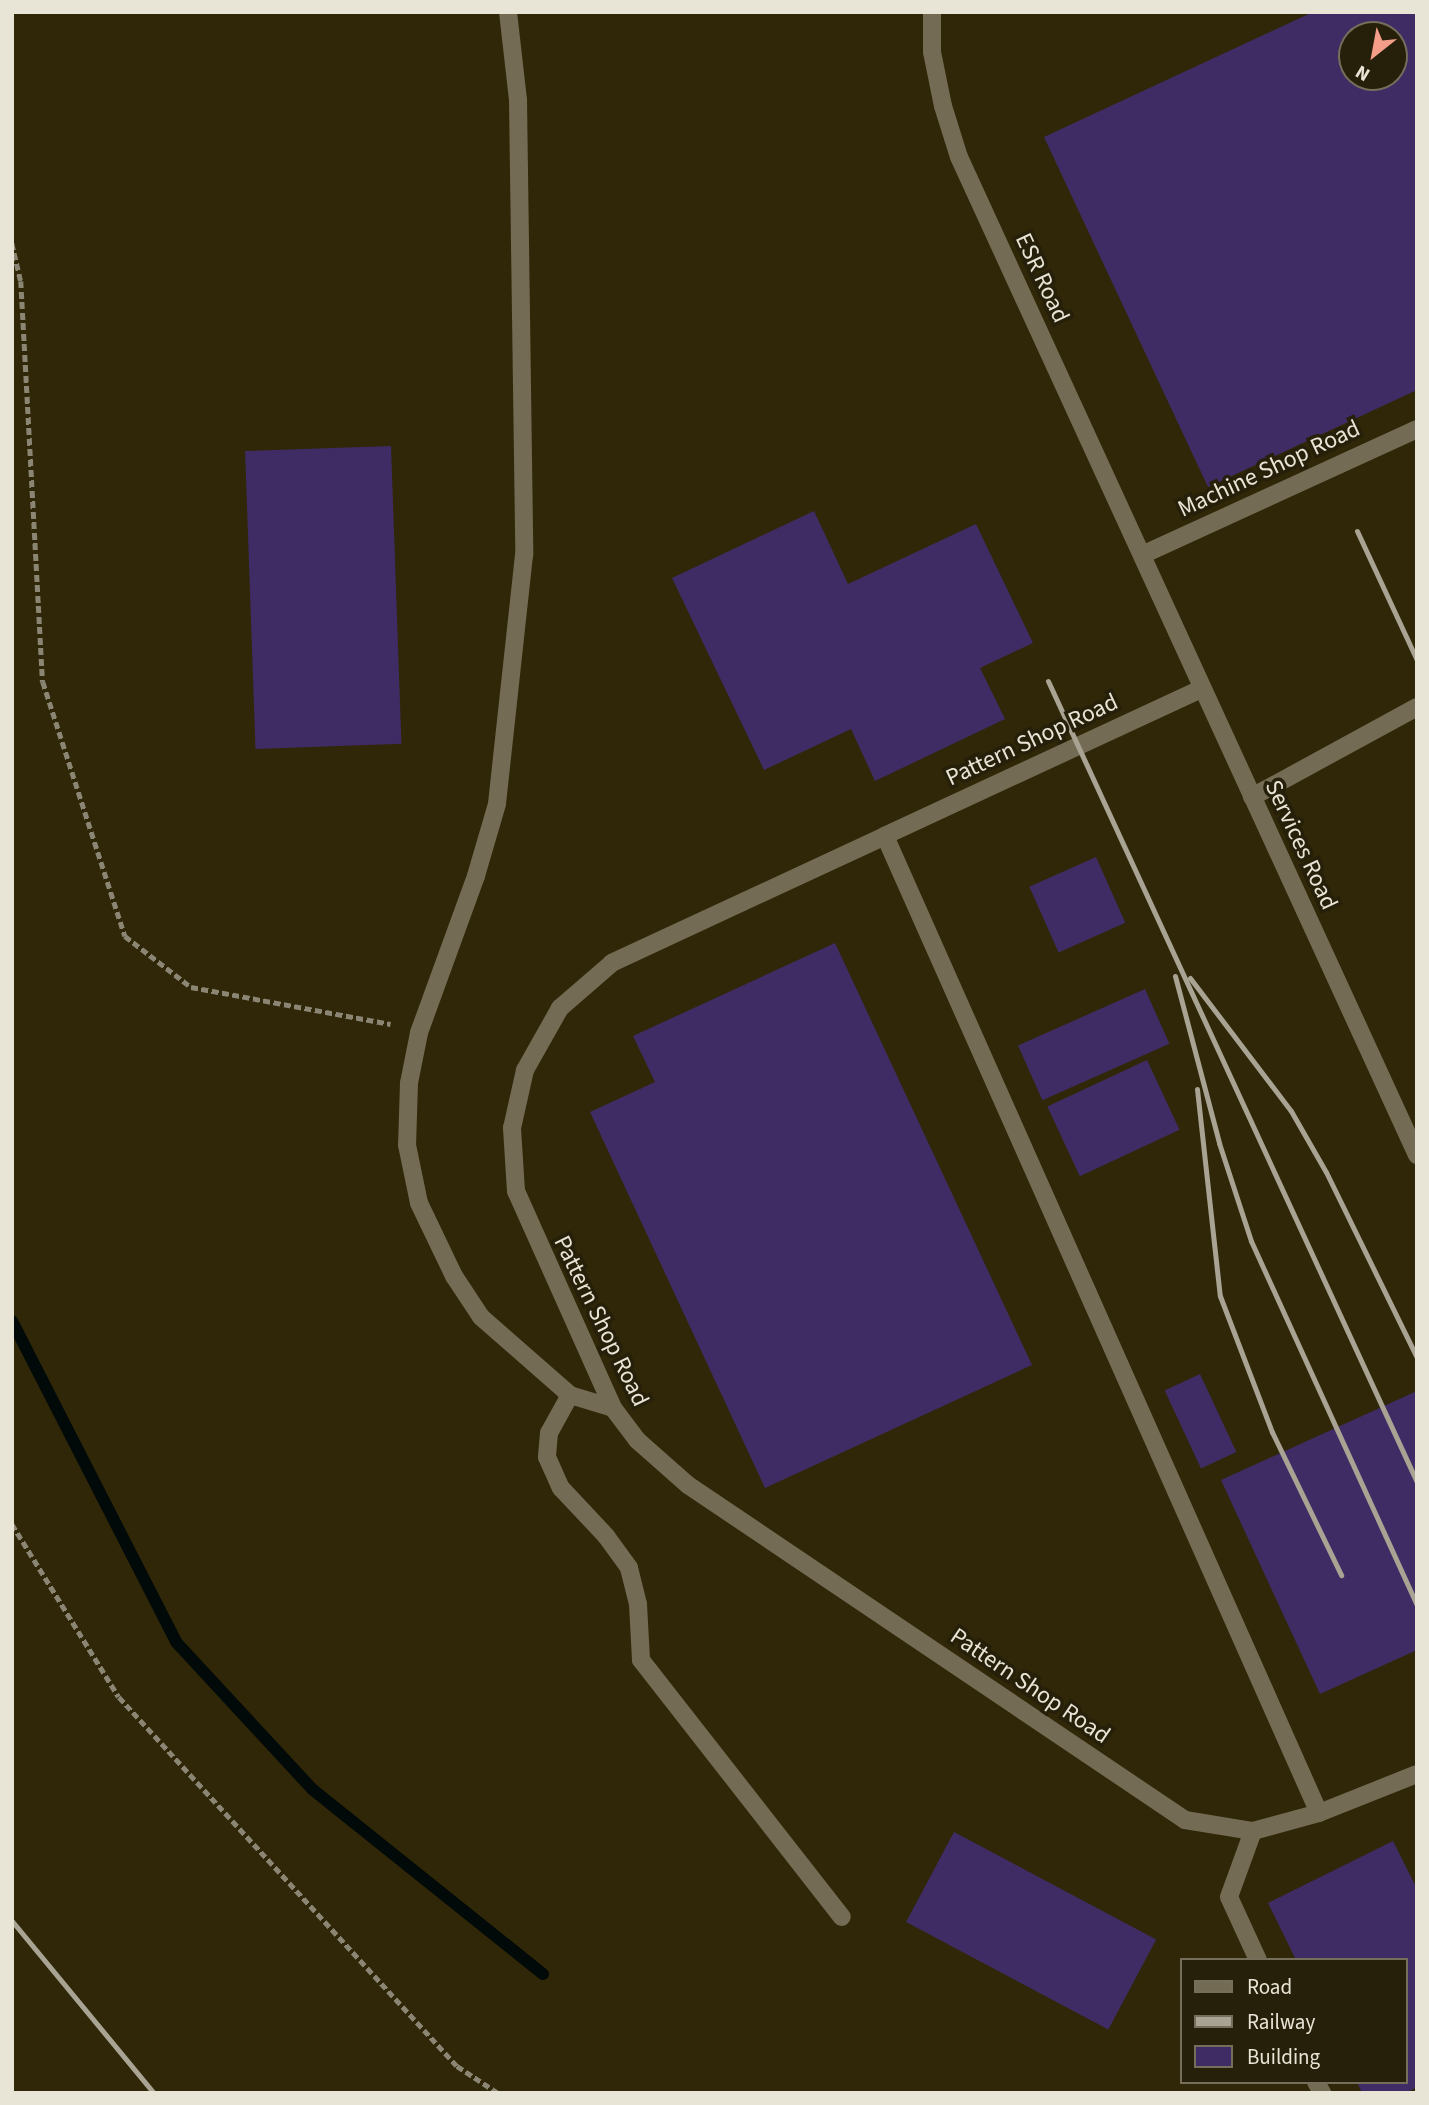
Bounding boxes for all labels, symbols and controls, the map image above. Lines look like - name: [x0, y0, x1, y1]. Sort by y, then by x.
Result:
- north arrow: [1338, 21, 1408, 91]
- text: N: [1351, 58, 1375, 88]
- street label: ESR Road: [1009, 229, 1075, 327]
- street label: Machine Shop Road: [1173, 414, 1365, 524]
- street label: Pattern Shop Road: [941, 688, 1123, 792]
- street label: Services Road: [1258, 776, 1344, 914]
- street label: Pattern Shop Road: [547, 1231, 655, 1411]
- street label: Pattern Shop Road: [945, 1622, 1115, 1750]
- legend: [1180, 1958, 1408, 2084]
- text: Road: [1247, 1972, 1292, 2002]
- text: Railway: [1247, 2007, 1315, 2037]
- text: Building: [1247, 2042, 1320, 2072]

